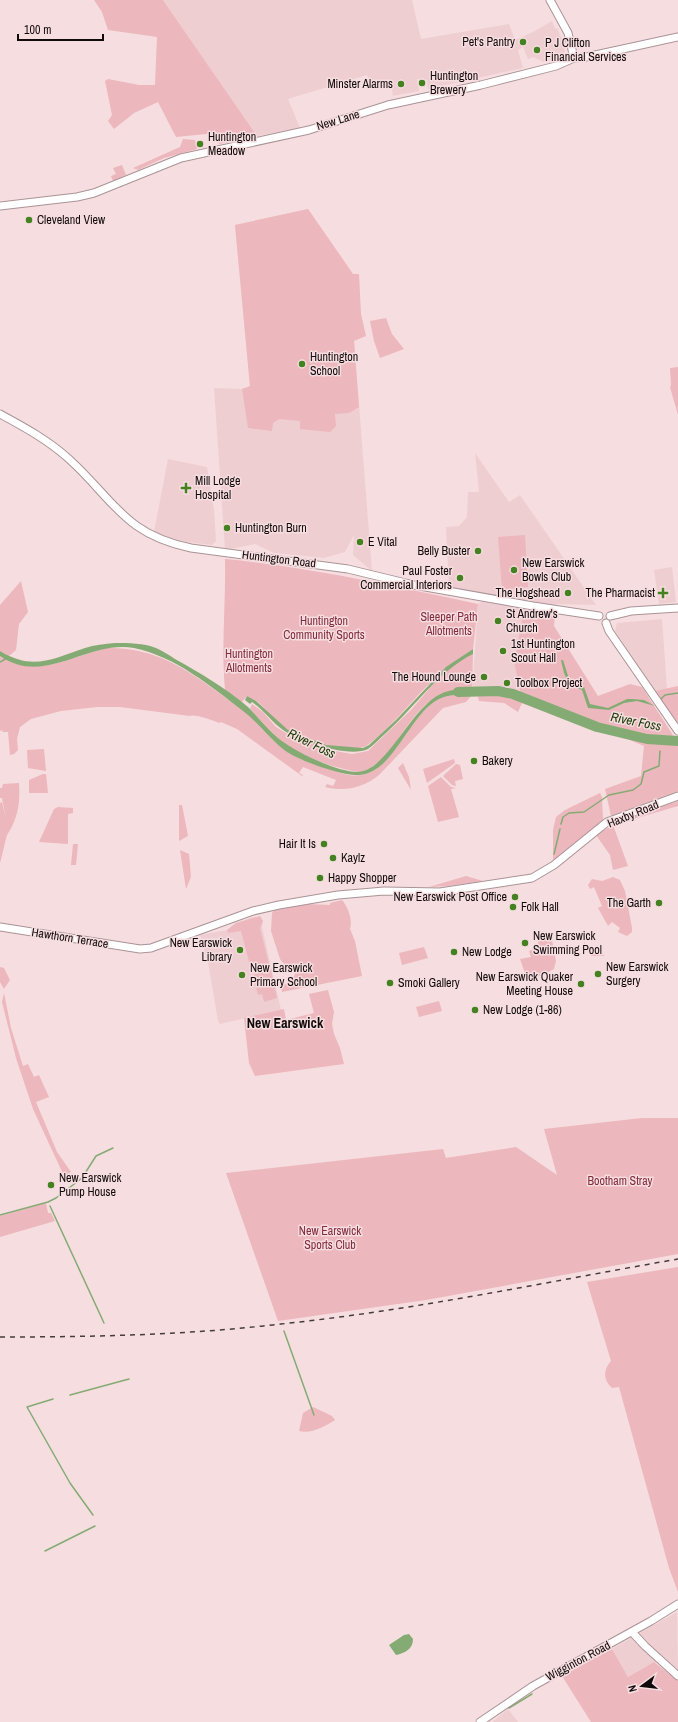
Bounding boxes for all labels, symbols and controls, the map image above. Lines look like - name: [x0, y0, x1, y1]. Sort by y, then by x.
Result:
- scale bar: [18, 16, 103, 42]
- text: 100 m: [24, 22, 51, 38]
- place label: Pet's Pantry: [462, 34, 515, 50]
- place label: P J Clifton Financial Services: [545, 35, 627, 65]
- marker: Pet's Pantry: [518, 37, 528, 47]
- marker: P J Clifton Financial Services: [532, 45, 542, 55]
- place label: Huntington Brewery: [430, 68, 478, 98]
- place label: Minster Alarms: [327, 76, 393, 92]
- marker: Huntington Brewery: [417, 78, 427, 88]
- marker: Minster Alarms: [396, 79, 406, 89]
- street label: New Lane: [314, 106, 362, 134]
- place label: Huntington Meadow: [208, 129, 256, 159]
- marker: Huntington Meadow: [195, 139, 205, 149]
- place label: Cleveland View: [37, 212, 106, 228]
- marker: Cleveland View: [24, 215, 34, 225]
- place label: Huntington School: [310, 349, 358, 379]
- marker: Huntington School: [297, 359, 307, 369]
- place label: Mill Lodge Hospital: [195, 473, 240, 503]
- marker: Mill Lodge Hospital: [180, 482, 192, 494]
- place label: Huntington Burn: [235, 520, 307, 536]
- marker: Huntington Burn: [222, 523, 232, 533]
- place label: E Vital: [368, 534, 397, 550]
- marker: E Vital: [355, 537, 365, 547]
- place label: Belly Buster: [417, 543, 471, 559]
- marker: Belly Buster: [473, 546, 483, 556]
- street label: Huntington Road: [241, 547, 317, 571]
- place label: New Earswick Bowls Club: [522, 555, 584, 585]
- place label: Paul Foster Commercial Interiors: [360, 563, 453, 593]
- marker: New Earswick Bowls Club: [509, 565, 519, 575]
- marker: Paul Foster Commercial Interiors: [455, 573, 465, 583]
- place label: The Hogshead: [495, 585, 560, 601]
- place label: The Pharmacist: [586, 585, 655, 601]
- marker: The Hogshead: [563, 588, 573, 598]
- marker: The Pharmacist: [658, 588, 668, 598]
- place label: St Andrew's Church: [506, 606, 558, 636]
- park label: Sleeper Path Allotments: [421, 609, 477, 639]
- park label: Huntington Community Sports: [283, 613, 365, 643]
- marker: St Andrew's Church: [493, 616, 503, 626]
- place label: 1st Huntington Scout Hall: [511, 636, 575, 666]
- park label: Huntington Allotments: [225, 646, 273, 676]
- marker: 1st Huntington Scout Hall: [498, 646, 508, 656]
- place label: The Hound Lounge: [392, 669, 476, 685]
- marker: The Hound Lounge: [479, 672, 489, 682]
- place label: Toolbox Project: [515, 675, 583, 691]
- marker: Toolbox Project: [502, 678, 512, 688]
- water label: River Foss: [609, 708, 663, 735]
- water label: River Foss: [285, 725, 338, 762]
- place label: Bakery: [482, 753, 513, 769]
- marker: Bakery: [469, 756, 479, 766]
- street label: Haxby Road: [605, 796, 661, 832]
- place label: Hair It Is: [279, 836, 316, 852]
- marker: Hair It Is: [319, 839, 329, 849]
- place label: Kaylz: [341, 850, 365, 866]
- marker: Kaylz: [328, 853, 338, 863]
- place label: Happy Shopper: [328, 870, 397, 886]
- marker: Happy Shopper: [315, 873, 325, 883]
- place label: New Earswick Post Office: [393, 889, 507, 905]
- marker: New Earswick Post Office: [510, 892, 520, 902]
- place label: The Garth: [607, 895, 651, 911]
- marker: The Garth: [654, 898, 664, 908]
- place label: Folk Hall: [521, 899, 559, 915]
- marker: Folk Hall: [508, 902, 518, 912]
- street label: Hawthorn Terrace: [30, 924, 110, 952]
- place label: New Earswick Swimming Pool: [533, 928, 602, 958]
- place label: New Earswick Library: [170, 935, 232, 965]
- marker: New Earswick Swimming Pool: [520, 938, 530, 948]
- place label: New Lodge: [462, 944, 512, 960]
- marker: New Earswick Library: [235, 945, 245, 955]
- marker: New Lodge: [449, 947, 459, 957]
- place label: New Earswick Surgery: [606, 959, 668, 989]
- place label: New Earswick Primary School: [250, 960, 317, 990]
- place label: New Earswick Quaker Meeting House: [476, 969, 574, 999]
- marker: New Earswick Surgery: [593, 969, 603, 979]
- marker: New Earswick Primary School: [237, 970, 247, 980]
- place label: Smoki Gallery: [398, 975, 460, 991]
- marker: Smoki Gallery: [385, 978, 395, 988]
- marker: New Earswick Quaker Meeting House: [576, 979, 586, 989]
- place label: New Lodge (1-86): [483, 1002, 562, 1018]
- marker: New Lodge (1-86): [470, 1005, 480, 1015]
- district label: New Earswick: [247, 1014, 324, 1032]
- place label: New Earswick Pump House: [59, 1170, 121, 1200]
- park label: Bootham Stray: [587, 1173, 653, 1189]
- marker: New Earswick Pump House: [46, 1180, 56, 1190]
- park label: New Earswick Sports Club: [299, 1223, 361, 1253]
- street label: Wigginton Road: [543, 1637, 613, 1685]
- north arrow: [622, 1666, 662, 1706]
- text: N: [625, 1684, 640, 1694]

